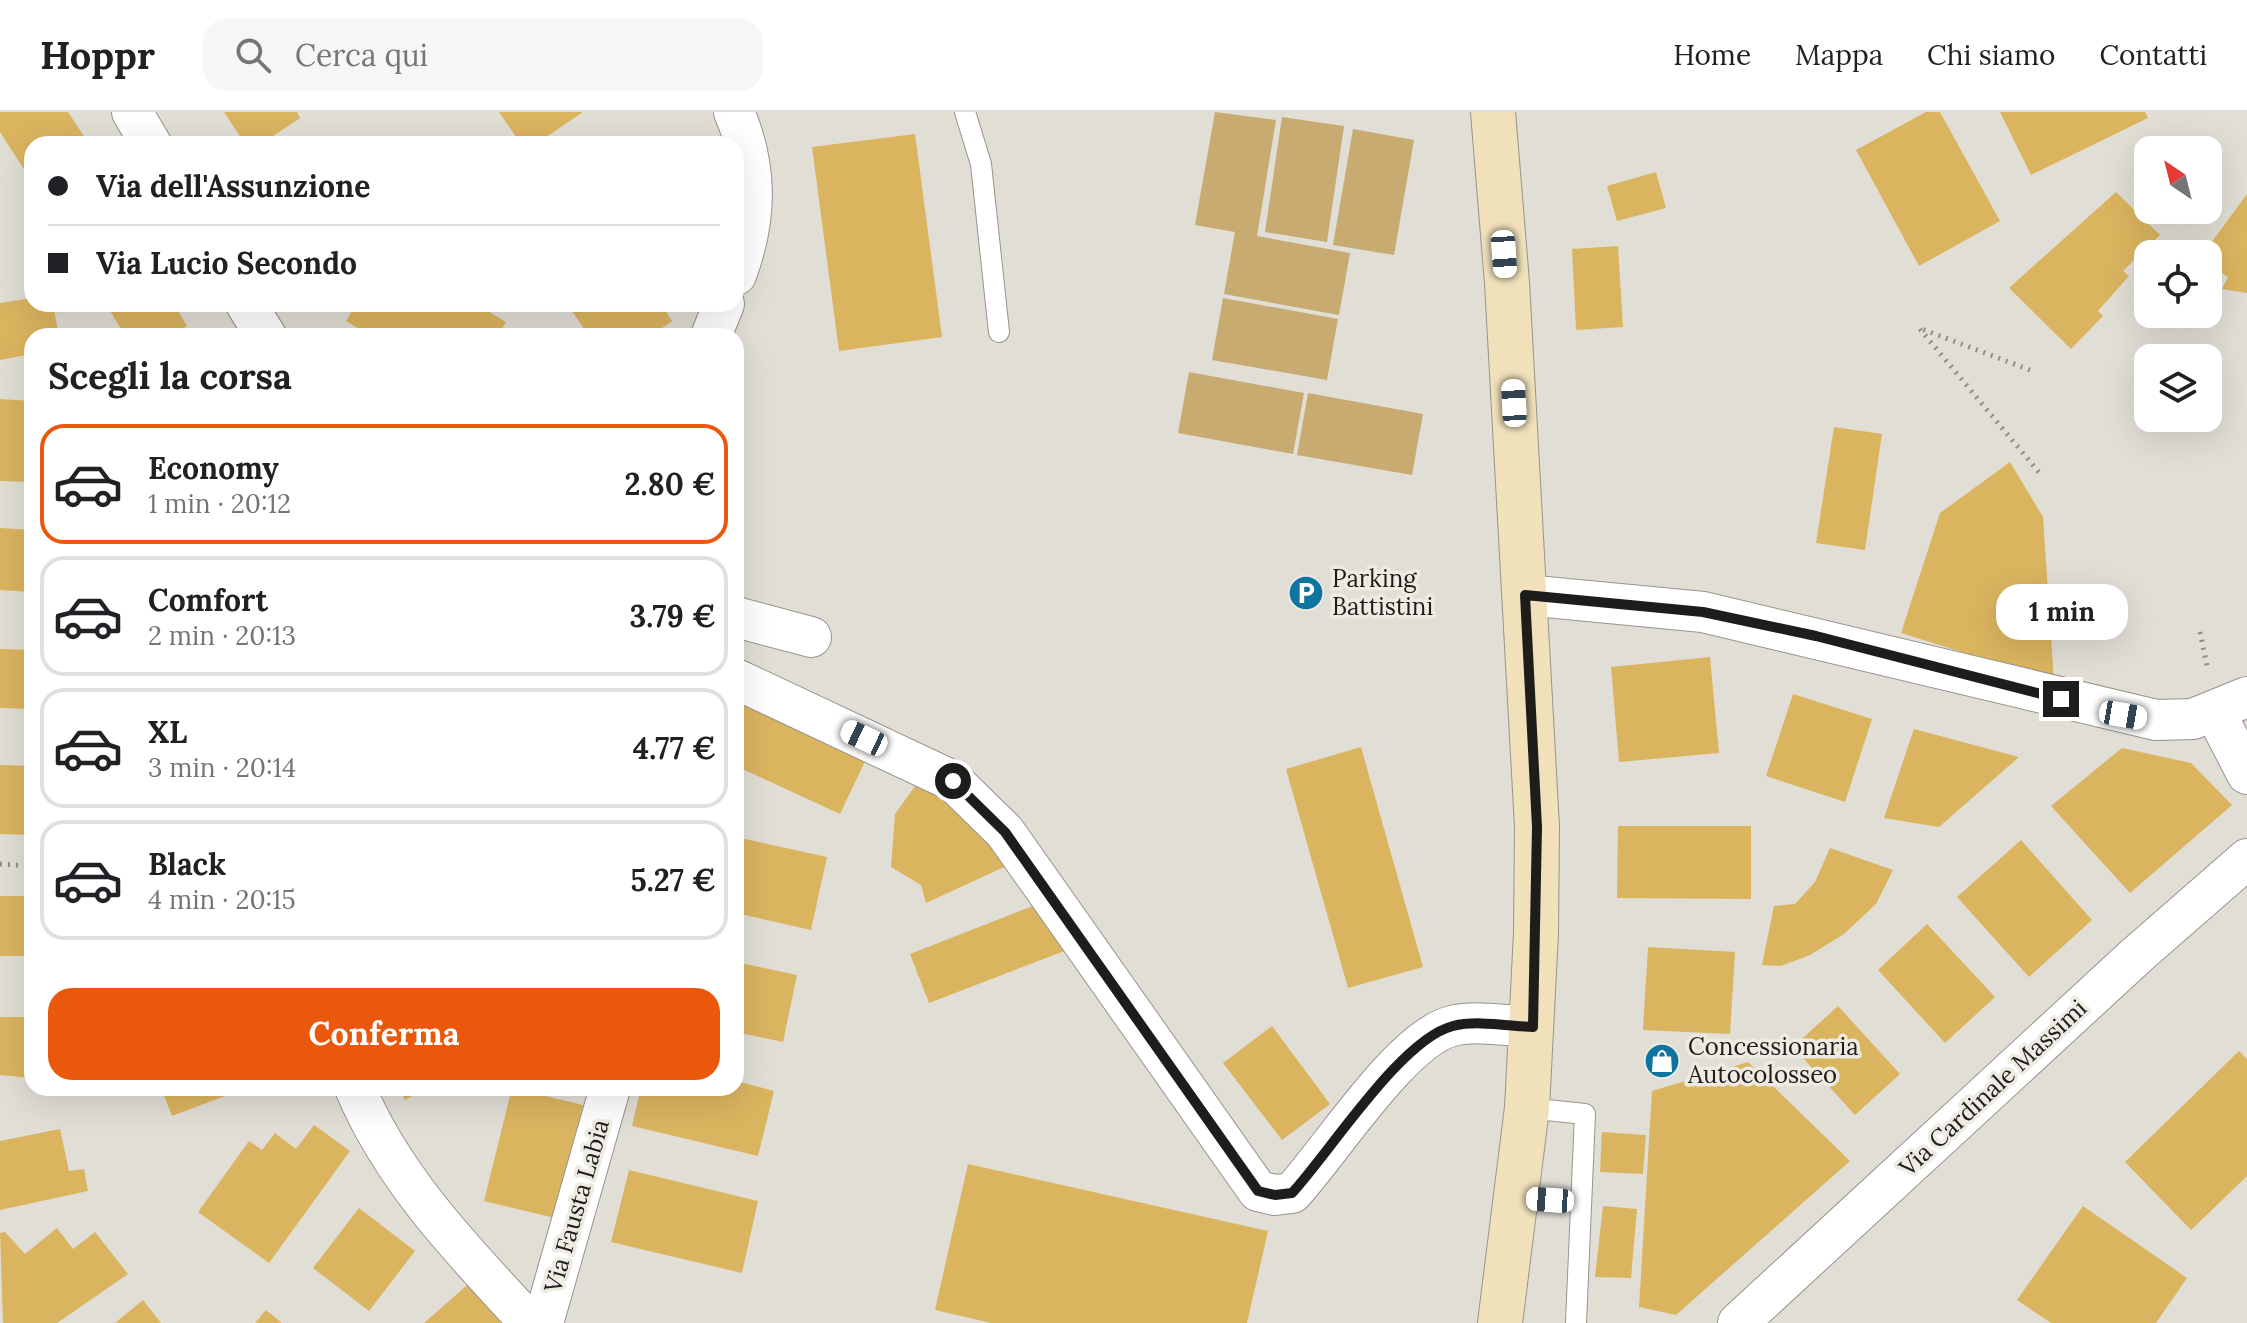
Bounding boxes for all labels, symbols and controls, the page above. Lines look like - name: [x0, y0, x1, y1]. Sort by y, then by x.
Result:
- search box: [203, 19, 763, 91]
- text: Hoppr: [40, 31, 155, 79]
- icon: search: [231, 33, 275, 77]
- text: Cerca qui: [295, 36, 428, 74]
- text: Home: [1673, 37, 1751, 73]
- text: Mappa: [1795, 37, 1883, 73]
- text: Chi siamo: [1927, 37, 2055, 73]
- text: Contatti: [2099, 37, 2207, 73]
- north arrow: [2134, 136, 2222, 224]
- map controls: [2134, 136, 2222, 432]
- text: Via dell'Assunzione: [96, 167, 370, 205]
- car: [1490, 229, 1518, 279]
- button: locate: [2134, 240, 2222, 328]
- text: Via Lucio Secondo: [96, 244, 357, 282]
- button: layers: [2134, 344, 2222, 432]
- text: Scegli la corsa: [48, 353, 292, 399]
- car: [1501, 378, 1527, 428]
- icon: car: [52, 448, 124, 520]
- text: Economy: [148, 449, 279, 487]
- text: 2.80 €: [625, 465, 716, 503]
- text: 1 min · 20:12: [148, 487, 291, 520]
- place label: Parking Battistini: [1332, 563, 1433, 622]
- parking icon: Parking Battistini: [1287, 574, 1325, 612]
- icon: car: [52, 580, 124, 652]
- text: Comfort: [148, 581, 268, 619]
- callout: 1 min: [1995, 583, 2127, 639]
- text: 1 min: [2029, 595, 2095, 628]
- text: 3.79 €: [630, 597, 716, 635]
- text: 2 min · 20:13: [148, 619, 296, 652]
- route end: [2043, 681, 2079, 717]
- car: [2097, 699, 2149, 731]
- icon: car: [52, 712, 124, 784]
- text: XL: [148, 713, 187, 751]
- car: [837, 717, 891, 759]
- text: 4.77 €: [633, 729, 716, 767]
- text: 3 min · 20:14: [148, 751, 296, 784]
- route start: [935, 763, 971, 799]
- icon: car: [52, 844, 124, 916]
- text: Black: [148, 845, 226, 883]
- text: 5.27 €: [631, 861, 716, 899]
- text: 4 min · 20:15: [148, 883, 296, 916]
- button: Conferma: [48, 988, 720, 1080]
- street label: Via Cardinale Massimi: [1892, 993, 2093, 1183]
- place label: Concessionaria Autocolosseo: [1687, 1031, 1859, 1090]
- shop icon: Concessionaria Autocolosseo: [1643, 1042, 1681, 1080]
- street label: Via Fausta Labia: [537, 1116, 616, 1297]
- car: [1525, 1186, 1575, 1214]

